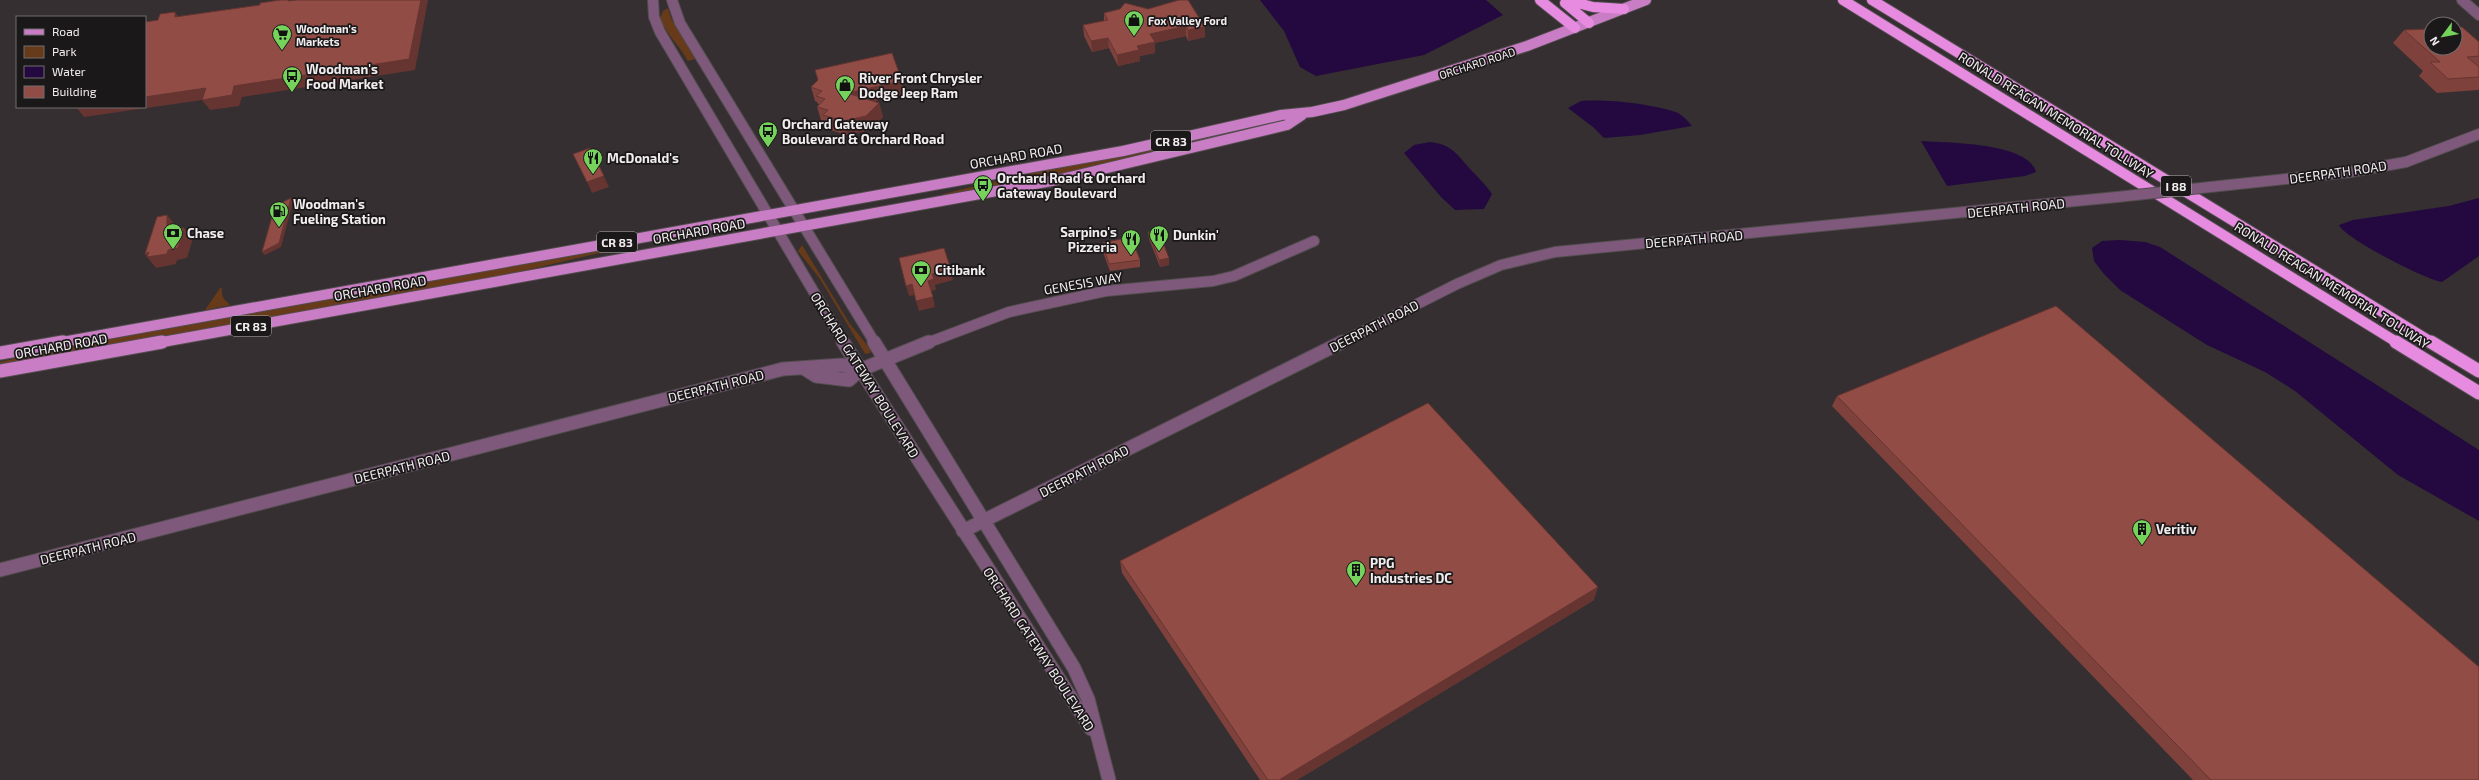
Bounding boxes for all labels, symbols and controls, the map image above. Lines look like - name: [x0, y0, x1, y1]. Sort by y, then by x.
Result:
- shop icon: Fox Valley Ford: [1123, 9, 1145, 37]
- place label: Fox Valley Ford: [1148, 14, 1227, 28]
- legend: [16, 16, 146, 108]
- north arrow: [2423, 16, 2463, 56]
- place label: Woodman's Markets: [296, 22, 357, 48]
- supermarket icon: Woodman's Markets: [271, 23, 293, 51]
- text: Road: [52, 24, 80, 38]
- text: N: [2426, 35, 2442, 48]
- text: Park: [52, 44, 77, 58]
- street label: ORCHARD ROAD: [1437, 45, 1517, 81]
- street label: RONALD REAGAN MEMORIAL TOLLWAY: [1956, 48, 2157, 182]
- place label: Woodman's Food Market: [306, 61, 384, 92]
- text: Water: [52, 64, 86, 78]
- bus stop icon: Woodman's Food Market: [281, 65, 303, 93]
- place label: River Front Chrysler Dodge Jeep Ram: [859, 70, 983, 101]
- shop icon: River Front Chrysler Dodge Jeep Ram: [834, 74, 856, 102]
- text: Building: [52, 84, 97, 98]
- place label: Orchard Gateway Boulevard & Orchard Road: [782, 116, 944, 147]
- bus stop icon: Orchard Gateway Boulevard & Orchard Road: [757, 120, 779, 148]
- road number: CR 83: [1151, 131, 1191, 151]
- street label: ORCHARD ROAD: [968, 140, 1064, 172]
- restaurant icon: McDonald's: [582, 147, 604, 175]
- place label: McDonald's: [607, 150, 679, 166]
- street label: DEERPATH ROAD: [2288, 157, 2388, 187]
- place label: Orchard Road & Orchard Gateway Boulevard: [997, 170, 1146, 201]
- bus stop icon: Orchard Road & Orchard Gateway Boulevard: [972, 174, 994, 202]
- road number: I 88: [2161, 176, 2191, 196]
- street label: DEERPATH ROAD: [1966, 195, 2066, 221]
- place label: Woodman's Fueling Station: [293, 196, 386, 227]
- fuel station icon: Woodman's Fueling Station: [268, 200, 290, 228]
- street label: ORCHARD ROAD: [651, 215, 747, 247]
- street label: RONALD REAGAN MEMORIAL TOLLWAY: [2232, 218, 2433, 352]
- bank icon: Chase: [162, 222, 184, 250]
- place label: Sarpino's Pizzeria: [1060, 224, 1117, 255]
- restaurant icon: Dunkin': [1148, 224, 1170, 252]
- place label: Chase: [187, 225, 224, 241]
- place label: Dunkin': [1173, 227, 1219, 243]
- street label: DEERPATH ROAD: [1644, 227, 1744, 251]
- restaurant icon: Sarpino's Pizzeria: [1120, 228, 1142, 256]
- road number: CR 83: [597, 232, 637, 252]
- bank icon: Citibank: [910, 259, 932, 287]
- place label: Citibank: [935, 262, 986, 278]
- street label: GENESIS WAY: [1042, 268, 1124, 298]
- street label: ORCHARD ROAD: [332, 272, 428, 304]
- street label: ORCHARD GATEWAY BOULEVARD: [807, 289, 923, 461]
- street label: DEERPATH ROAD: [1327, 297, 1421, 355]
- road number: CR 83: [231, 316, 271, 336]
- street label: ORCHARD ROAD: [13, 330, 109, 362]
- street label: DEERPATH ROAD: [666, 366, 766, 406]
- street label: DEERPATH ROAD: [1037, 442, 1131, 500]
- street label: DEERPATH ROAD: [352, 447, 452, 487]
- building icon: Veritiv: [2131, 518, 2153, 546]
- place label: Veritiv: [2156, 521, 2197, 537]
- street label: DEERPATH ROAD: [38, 528, 138, 568]
- place label: PPG Industries DC: [1370, 555, 1452, 586]
- building icon: PPG Industries DC: [1345, 559, 1367, 587]
- street label: ORCHARD GATEWAY BOULEVARD: [980, 564, 1098, 734]

